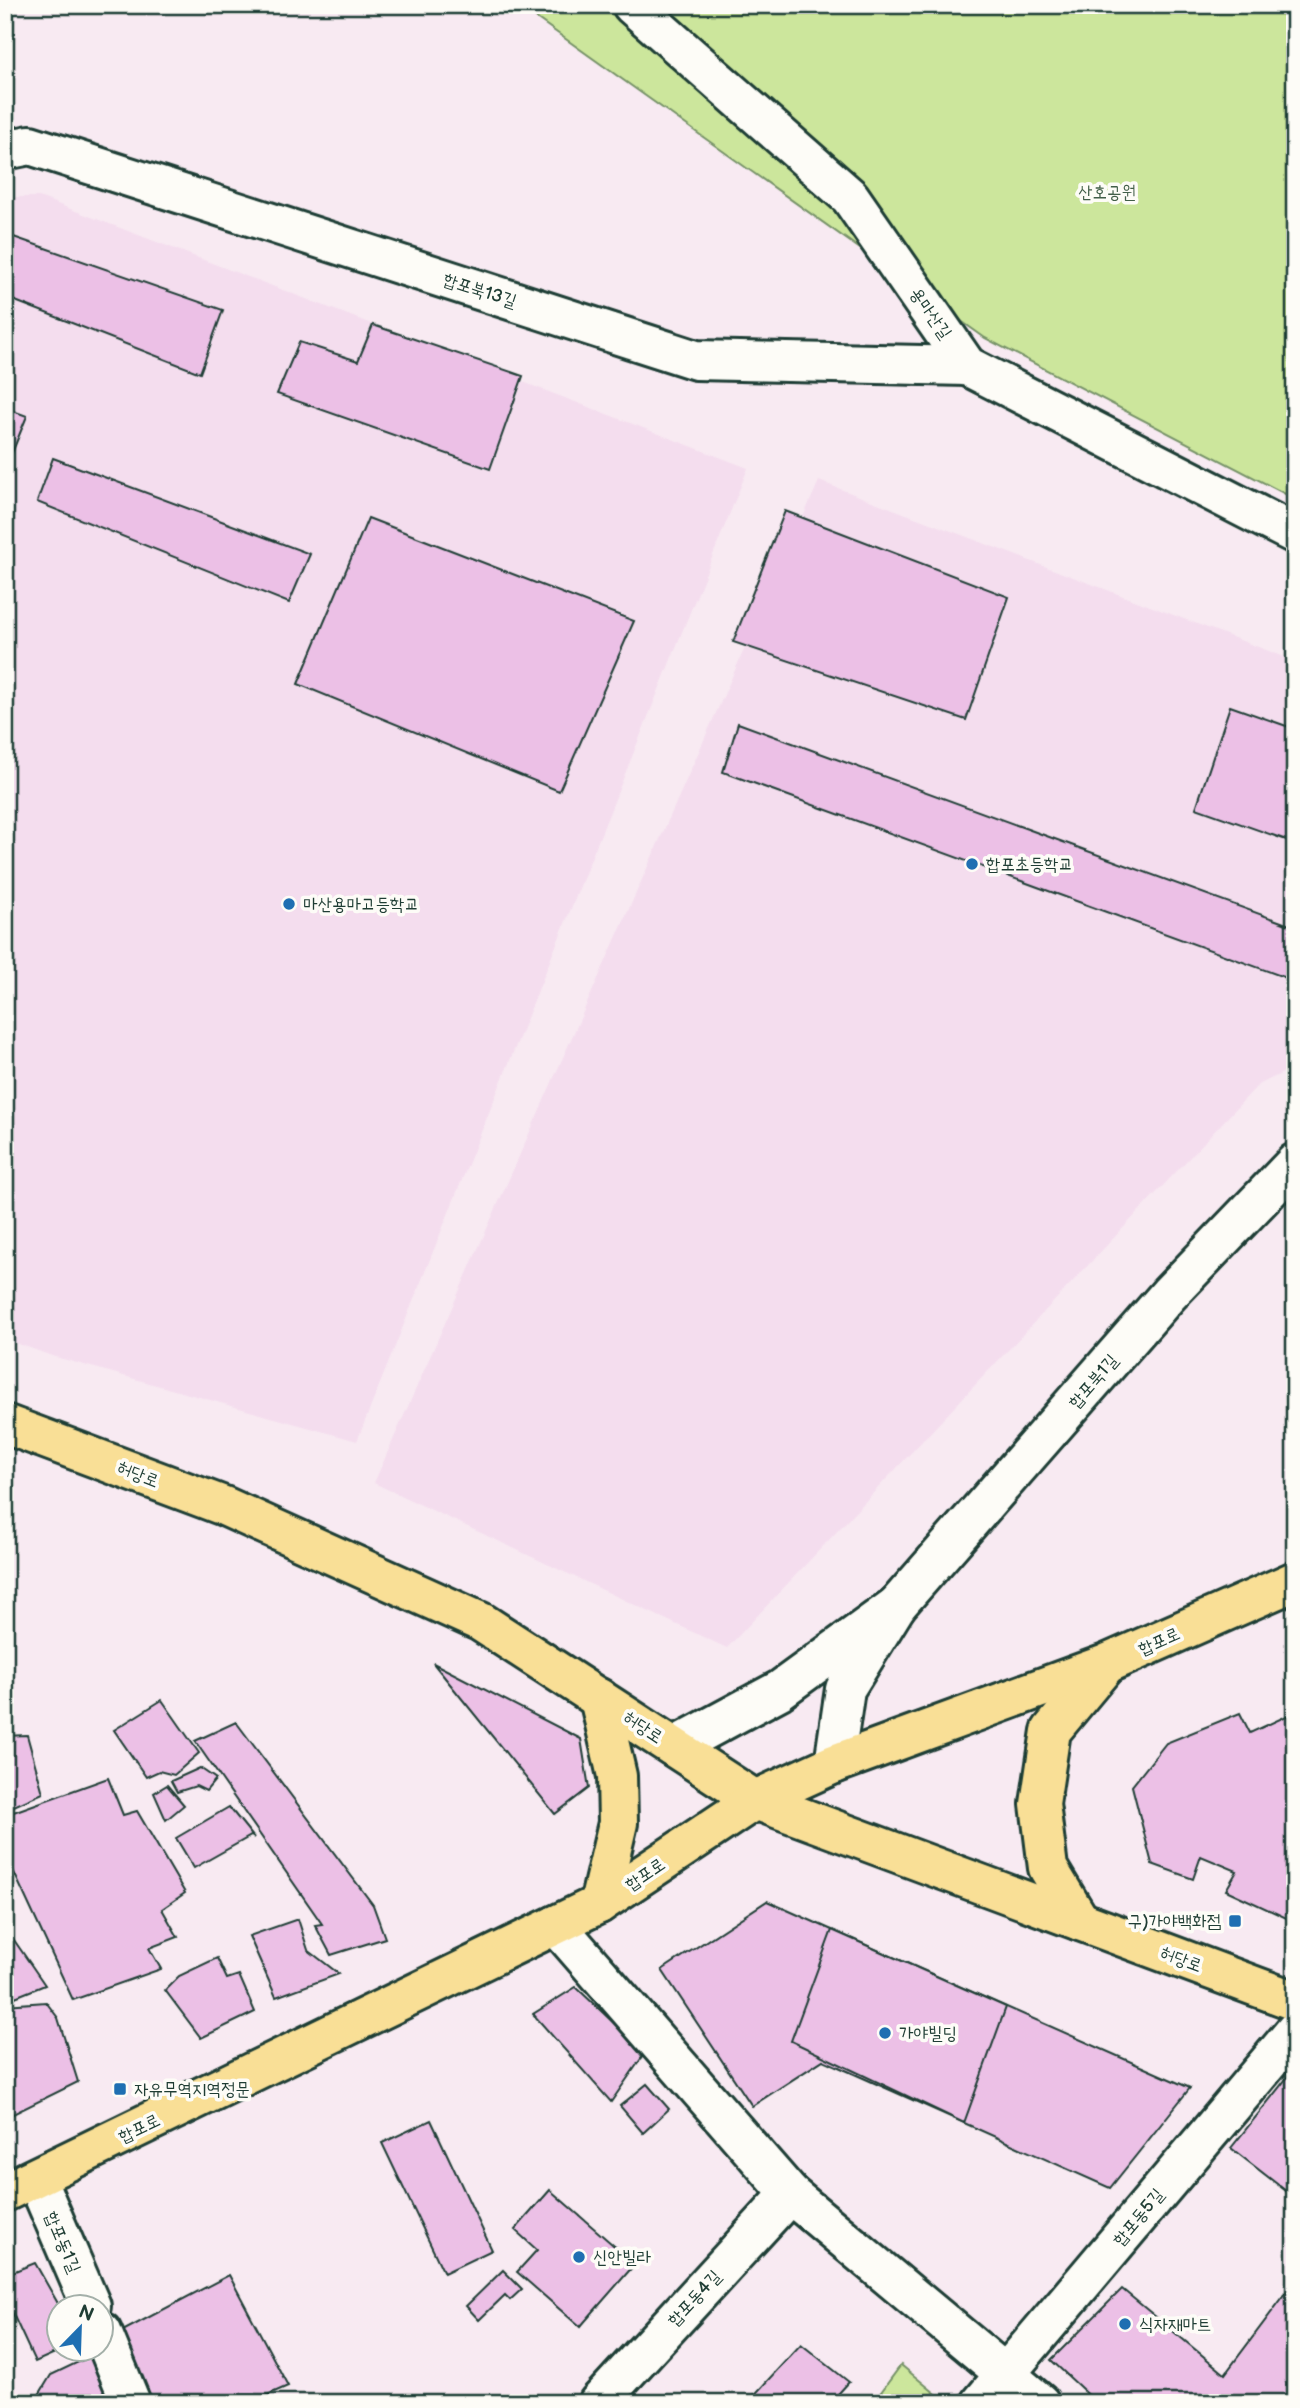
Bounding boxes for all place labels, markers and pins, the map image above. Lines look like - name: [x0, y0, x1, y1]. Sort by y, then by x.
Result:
- place label: 합포초등학교: [986, 854, 1073, 875]
- marker: 합포초등학교: [964, 856, 980, 872]
- place label: 마산용마고등학교: [303, 894, 419, 915]
- marker: 마산용마고등학교: [281, 896, 297, 912]
- place label: 구)가야백화점: [1127, 1911, 1222, 1932]
- marker: 구)가야백화점: [1227, 1913, 1243, 1929]
- place label: 가야빌딩: [899, 2023, 957, 2044]
- marker: 가야빌딩: [877, 2025, 893, 2041]
- place label: 자유무역지역정문: [134, 2079, 250, 2100]
- marker: 자유무역지역정문: [112, 2081, 128, 2097]
- place label: 신안빌라: [593, 2247, 651, 2268]
- marker: 신안빌라: [571, 2249, 587, 2265]
- place label: 식자재마트: [1139, 2314, 1211, 2335]
- marker: 식자재마트: [1117, 2316, 1133, 2332]

